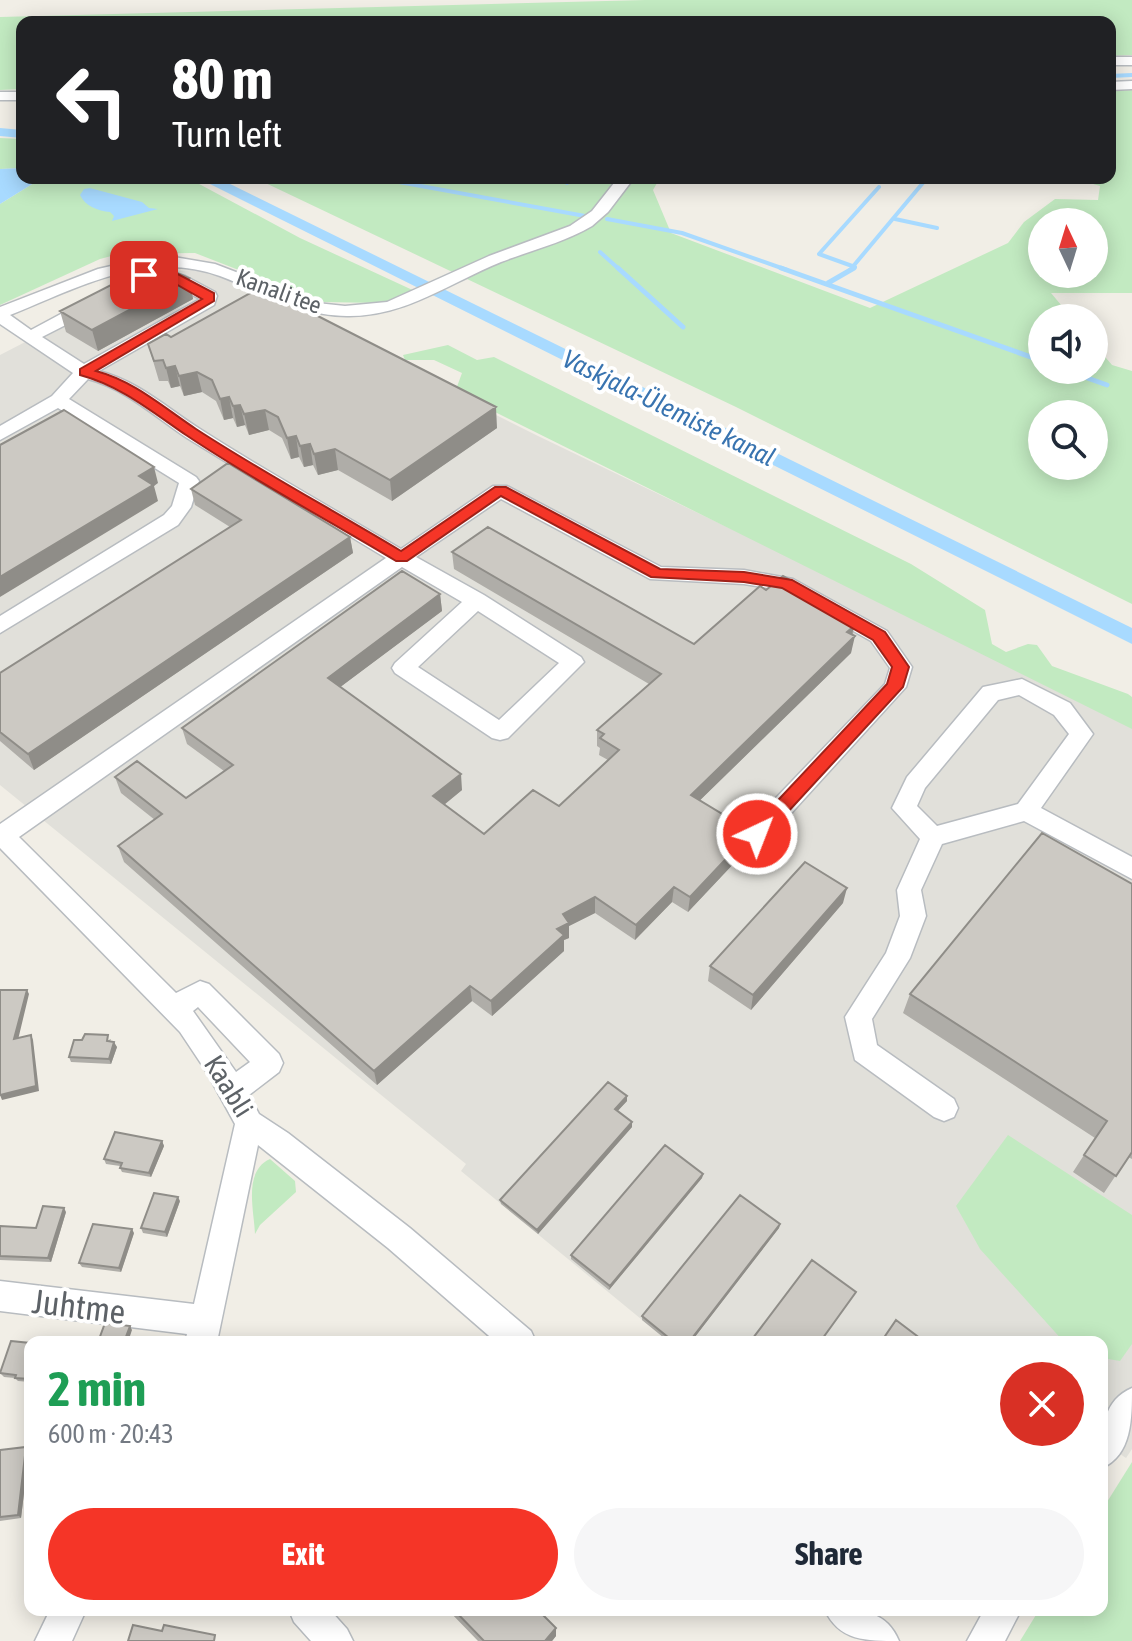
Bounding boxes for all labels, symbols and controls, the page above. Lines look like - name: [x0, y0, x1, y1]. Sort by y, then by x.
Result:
- text: 80 m: [172, 47, 273, 111]
- icon: left: [40, 48, 144, 152]
- text: Turn left: [172, 113, 282, 155]
- north arrow: [1028, 208, 1108, 288]
- map controls: [1028, 208, 1108, 480]
- pin: [110, 241, 178, 309]
- icon: arrive: [122, 253, 166, 297]
- street label: Kanali tee: [233, 263, 325, 319]
- button: sound: [1028, 304, 1108, 384]
- water label: Vaskjala-Ülemiste kanal: [558, 344, 780, 472]
- button: search: [1028, 400, 1108, 480]
- position arrow: [715, 792, 799, 876]
- street label: Kaabli: [198, 1049, 260, 1123]
- street label: Juhtme: [30, 1281, 128, 1331]
- text: 2 min: [48, 1361, 146, 1416]
- button: close: [1000, 1362, 1084, 1446]
- text: 600 m · 20:43: [48, 1419, 174, 1449]
- button: Exit: [48, 1508, 558, 1600]
- button: Share: [574, 1508, 1084, 1600]

